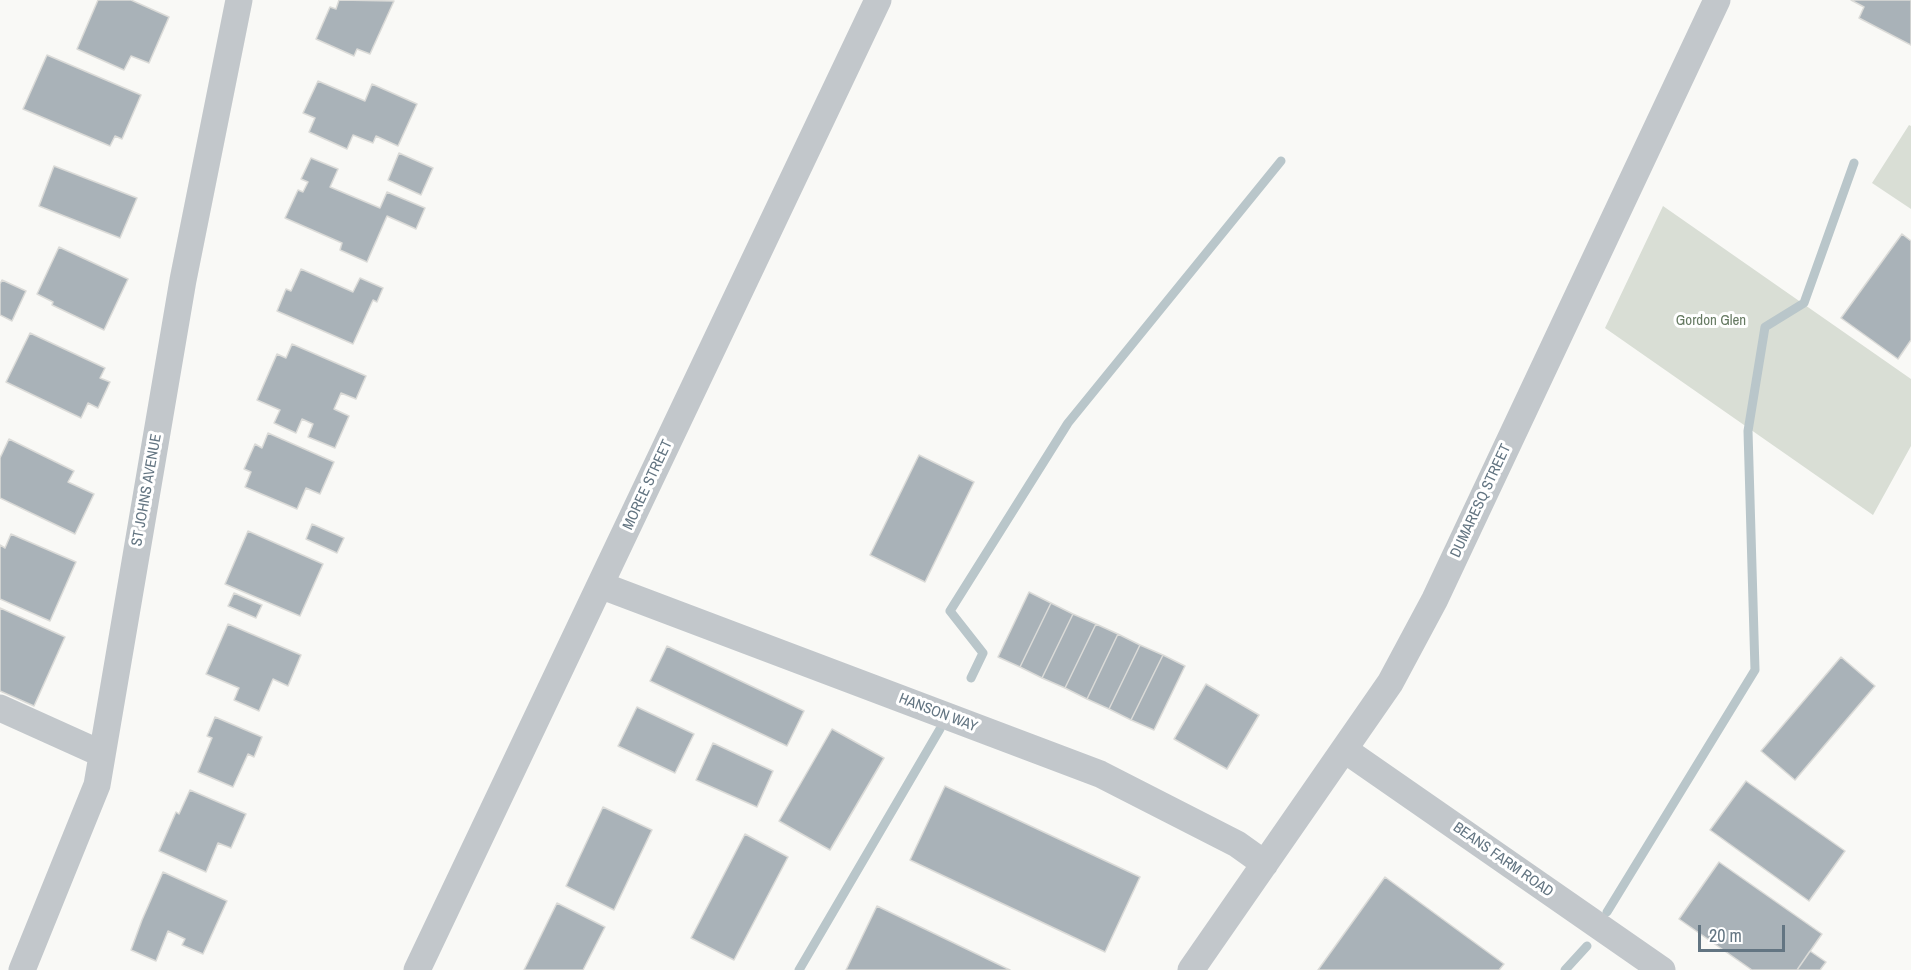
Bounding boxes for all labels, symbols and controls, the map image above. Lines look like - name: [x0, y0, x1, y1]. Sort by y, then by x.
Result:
- park label: Gordon Glen: [1676, 312, 1746, 330]
- street label: ST JOHNS AVENUE: [128, 432, 166, 548]
- street label: MOREE STREET: [619, 437, 677, 533]
- street label: DUMARESQ STREET: [1447, 441, 1515, 561]
- street label: HANSON WAY: [896, 690, 980, 736]
- street label: BEANS FARM ROAD: [1449, 819, 1557, 901]
- scale bar: [1701, 913, 1788, 951]
- text: 20 m: [1709, 923, 1742, 948]

